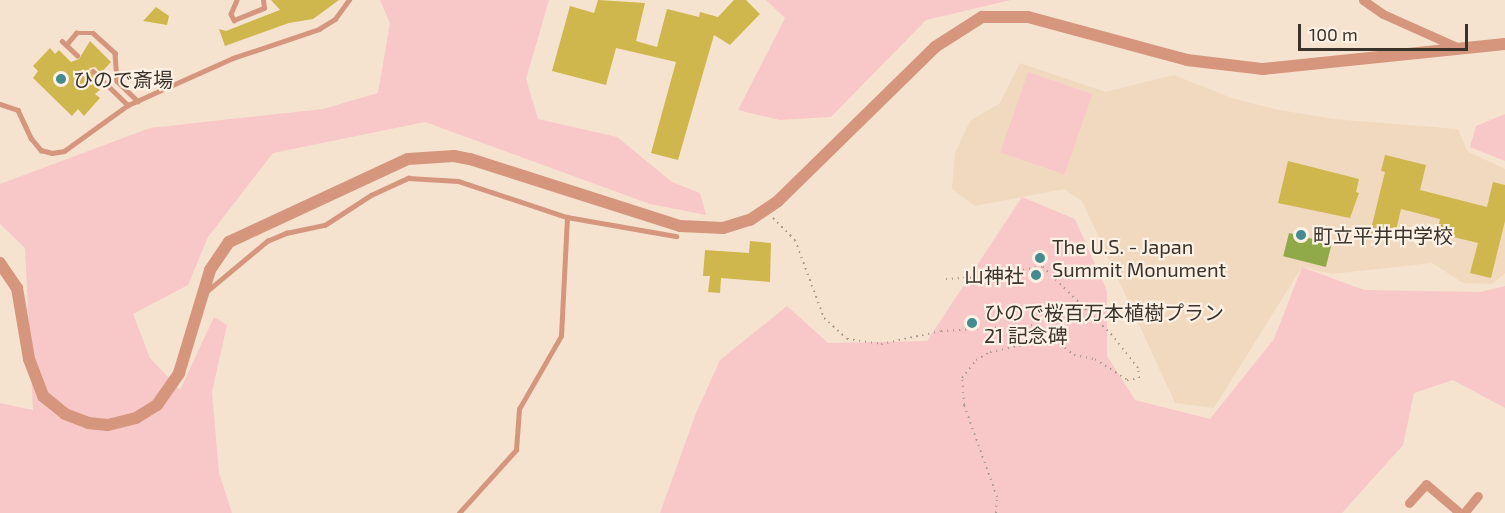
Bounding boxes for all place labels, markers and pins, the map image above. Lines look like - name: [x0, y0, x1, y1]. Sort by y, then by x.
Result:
- place label: ひので斎場: [73, 67, 173, 91]
- marker: ひので斎場: [54, 72, 68, 86]
- place label: 町立平井中学校: [1313, 223, 1453, 247]
- marker: 町立平井中学校: [1294, 228, 1308, 242]
- place label: The U.S. - Japan Summit Monument: [1052, 234, 1226, 281]
- marker: The U.S. - Japan Summit Monument: [1033, 251, 1047, 265]
- place label: 山神社: [964, 263, 1024, 287]
- marker: 山神社: [1029, 268, 1043, 282]
- place label: ひので桜百万本植樹プラン 21 記念碑: [984, 300, 1224, 347]
- marker: ひので桜百万本植樹プラン 21 記念碑: [965, 316, 979, 330]

